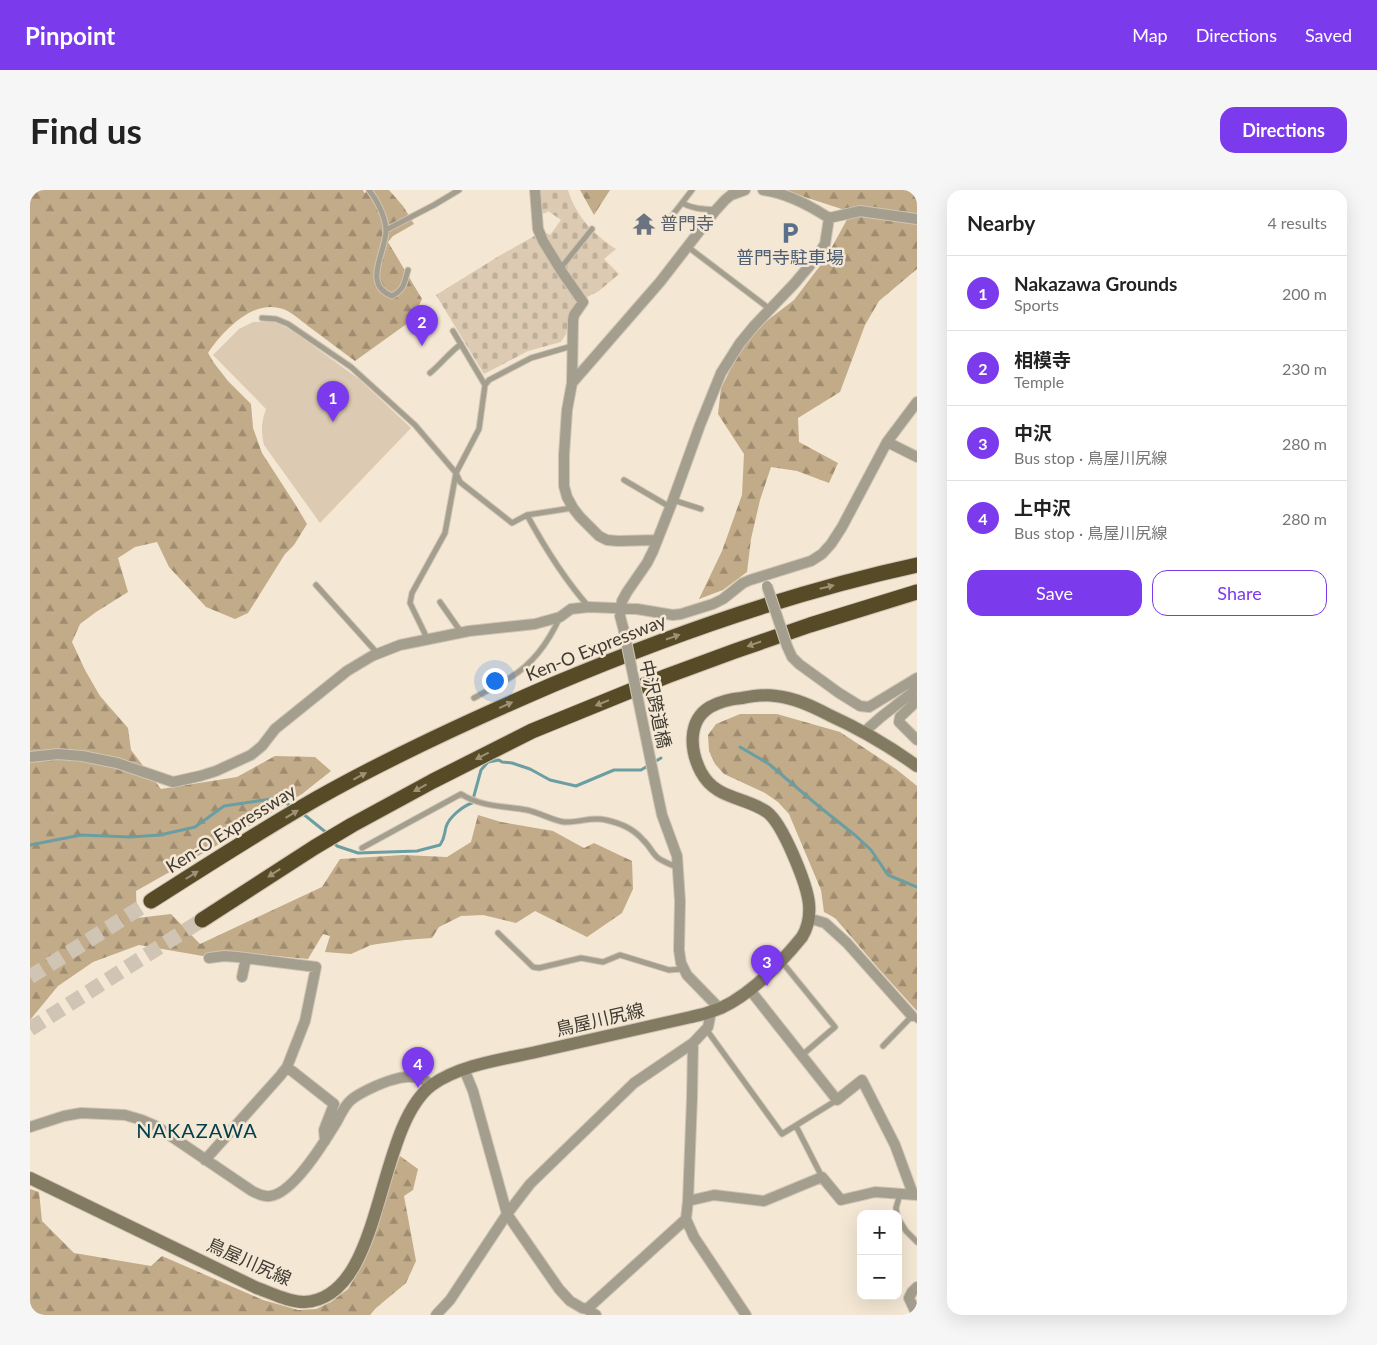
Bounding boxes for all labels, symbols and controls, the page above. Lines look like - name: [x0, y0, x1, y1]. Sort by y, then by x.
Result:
- text: Pinpoint: [25, 21, 115, 50]
- text: Map: [1132, 24, 1168, 46]
- text: Directions: [1196, 24, 1277, 46]
- text: Saved: [1305, 24, 1352, 46]
- button: Directions: [1220, 107, 1347, 153]
- text: Find us: [30, 109, 142, 151]
- text: Nearby: [967, 210, 1035, 235]
- temple icon: 普門寺: [631, 211, 657, 237]
- place label: 普門寺: [660, 212, 714, 234]
- text: 4 results: [1267, 213, 1327, 232]
- parking icon: 普門寺駐車場: [777, 220, 803, 246]
- place label: 普門寺駐車場: [736, 246, 844, 268]
- text: Nakazawa Grounds: [1014, 272, 1177, 295]
- text: 1: [978, 284, 988, 303]
- text: 200 m: [1282, 284, 1327, 303]
- text: Sports: [1014, 295, 1059, 314]
- pin: 2: [406, 305, 438, 346]
- text: 相模寺: [1014, 348, 1071, 371]
- text: 2: [978, 359, 988, 378]
- text: 230 m: [1282, 359, 1327, 378]
- text: Temple: [1014, 372, 1064, 391]
- pin: 1: [317, 381, 349, 422]
- text: 中沢: [1014, 421, 1052, 444]
- text: 3: [978, 434, 988, 453]
- text: 280 m: [1282, 434, 1327, 453]
- text: Bus stop · 鳥屋川尻線: [1014, 448, 1167, 467]
- text: 上中沢: [1014, 496, 1071, 519]
- text: 4: [978, 509, 988, 528]
- text: 280 m: [1282, 509, 1327, 528]
- text: Bus stop · 鳥屋川尻線: [1014, 523, 1167, 542]
- button: Save: [967, 570, 1142, 616]
- button: Share: [1152, 570, 1327, 616]
- one-way arrow: [820, 583, 835, 591]
- street label: Ken-O Expressway: [522, 609, 670, 685]
- one-way arrow: [665, 633, 680, 640]
- one-way arrow: [746, 641, 761, 649]
- street label: 中沢跨道橋: [636, 657, 676, 750]
- your location: [482, 668, 508, 694]
- one-way arrow: [595, 699, 609, 707]
- one-way arrow: [499, 701, 513, 709]
- one-way arrow: [475, 752, 489, 760]
- one-way arrow: [353, 772, 367, 780]
- street label: Ken-O Expressway: [161, 779, 300, 877]
- one-way arrow: [412, 784, 427, 792]
- one-way arrow: [285, 809, 298, 818]
- one-way arrow: [267, 868, 281, 878]
- one-way arrow: [186, 870, 199, 880]
- pin: 3: [751, 945, 783, 986]
- street label: 鳥屋川尻線: [553, 998, 646, 1040]
- pin: 4: [402, 1047, 434, 1088]
- district label: NAKAZAWA: [136, 1118, 258, 1142]
- map controls: [857, 1210, 902, 1300]
- button: +: [857, 1210, 902, 1255]
- street label: 鳥屋川尻線: [204, 1233, 295, 1289]
- button: −: [857, 1255, 902, 1300]

